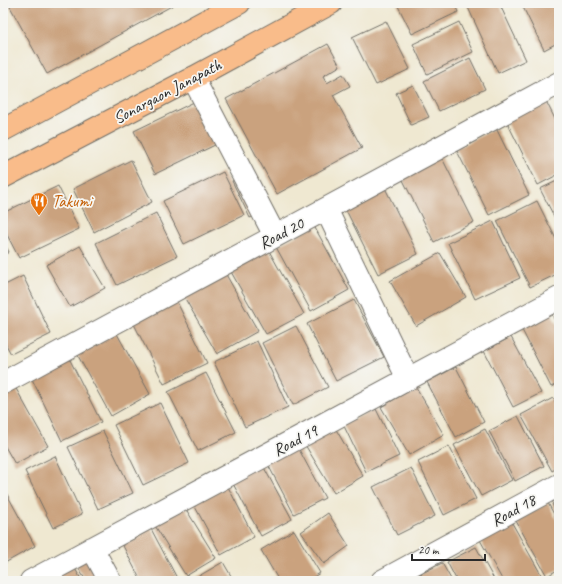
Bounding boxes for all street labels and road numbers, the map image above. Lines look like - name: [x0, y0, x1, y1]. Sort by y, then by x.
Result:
- street label: Sonargaon Janapath: [110, 54, 226, 129]
- street label: Road 20: [255, 212, 308, 254]
- street label: Road 19: [269, 419, 322, 461]
- street label: Road 18: [487, 489, 541, 531]

